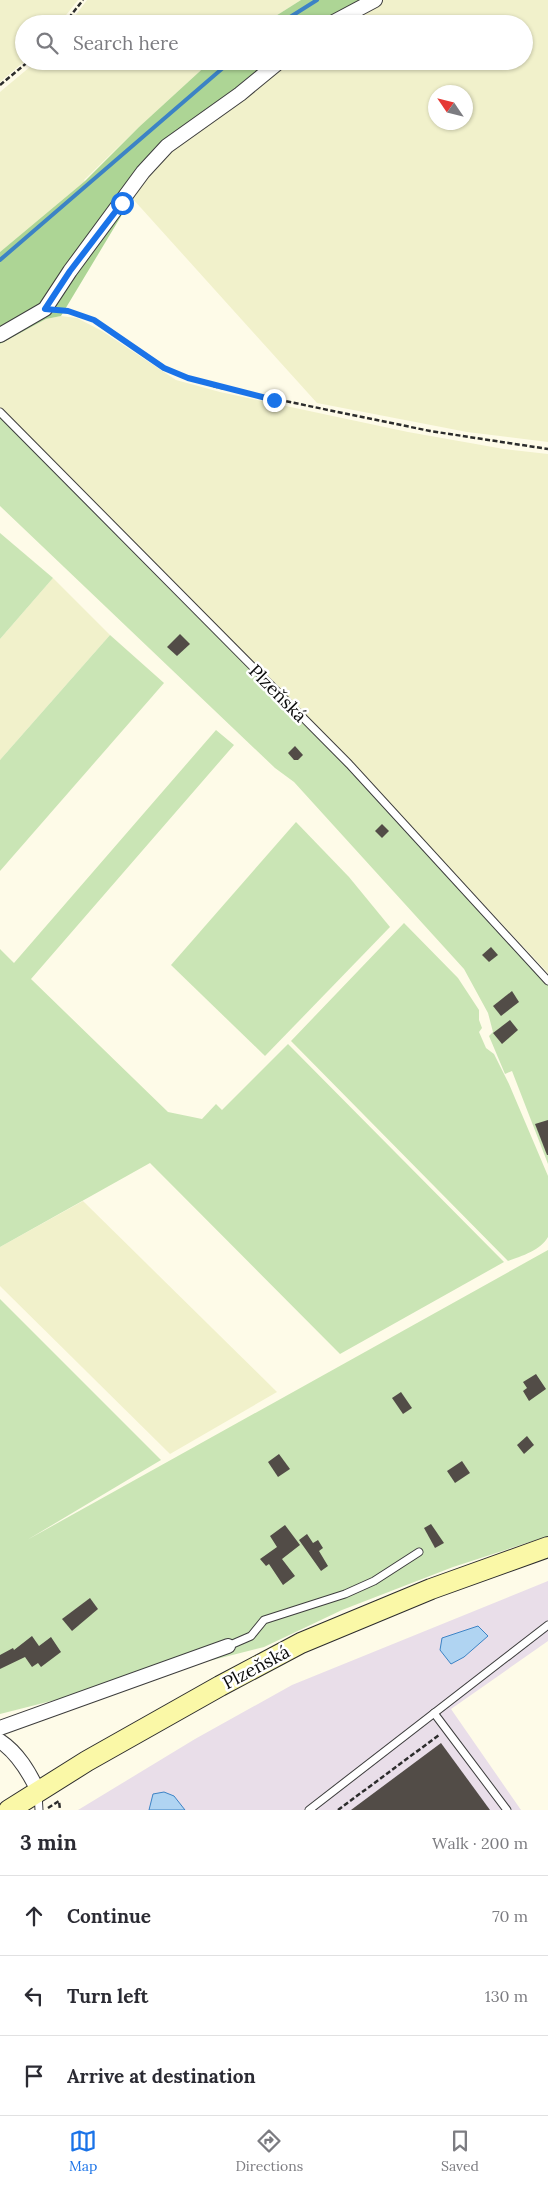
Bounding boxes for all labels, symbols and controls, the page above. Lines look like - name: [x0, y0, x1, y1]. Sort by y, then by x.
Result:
- search box: [15, 15, 533, 70]
- icon: search: [33, 29, 61, 57]
- text: Search here: [73, 31, 179, 55]
- north arrow: [428, 85, 473, 130]
- route start: [111, 192, 134, 215]
- route end: [263, 389, 286, 412]
- street label: Plzeňská: [244, 659, 312, 727]
- street label: Plzeňská: [218, 1640, 294, 1694]
- text: 3 min: [20, 1829, 77, 1856]
- text: Walk · 200 m: [432, 1833, 528, 1853]
- icon: ahead: [20, 1902, 48, 1930]
- text: Continue: [67, 1904, 151, 1928]
- text: 70 m: [492, 1906, 528, 1926]
- icon: left: [20, 1982, 48, 2010]
- text: Turn left: [67, 1984, 148, 2008]
- text: 130 m: [485, 1986, 528, 2006]
- icon: arrive: [20, 2062, 48, 2090]
- text: Arrive at destination: [67, 2064, 256, 2088]
- tab: Map: [69, 2127, 97, 2175]
- tab: Directions: [235, 2127, 303, 2175]
- tab: Saved: [441, 2127, 479, 2175]

